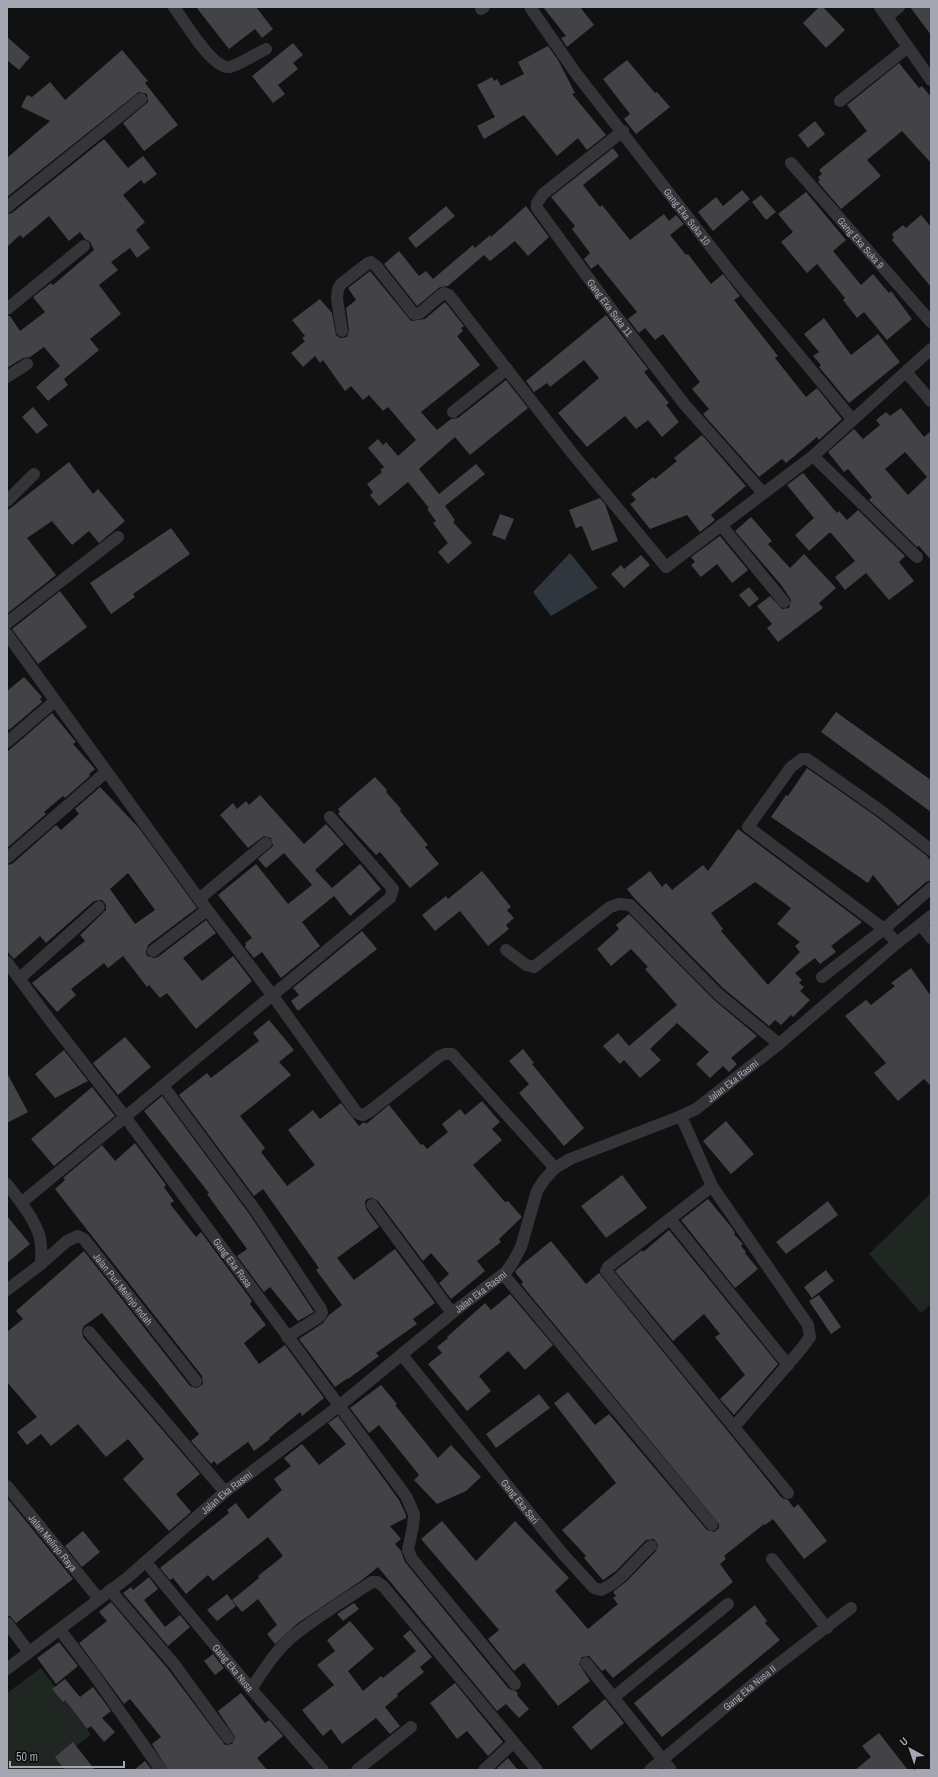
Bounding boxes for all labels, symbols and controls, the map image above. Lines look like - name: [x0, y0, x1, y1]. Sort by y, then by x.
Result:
- street label: Gang Eka Suka 10: [661, 186, 713, 248]
- street label: Gang Eka Suka 9: [835, 214, 887, 272]
- street label: Gang Eka Suka 11: [584, 276, 636, 339]
- street label: Jalan Eka Rasmi: [704, 1057, 761, 1105]
- street label: Gang Eka Rosa: [210, 1236, 255, 1290]
- street label: Jalan Puri Melinjo Indah: [90, 1250, 155, 1328]
- street label: Jalan Eka Rasmi: [452, 1268, 510, 1316]
- street label: Jalan Eka Rasmi: [198, 1468, 255, 1517]
- street label: Gang Eka Sari: [498, 1477, 542, 1527]
- street label: Jalan Melinjo Raya: [26, 1512, 80, 1574]
- street label: Gang Eka Nusa: [209, 1641, 257, 1695]
- street label: Gang Eka Nusa II: [720, 1662, 779, 1714]
- north arrow: [890, 1729, 930, 1769]
- text: U: [897, 1734, 911, 1749]
- scale bar: [10, 1743, 124, 1769]
- text: 50 m: [16, 1749, 38, 1765]

